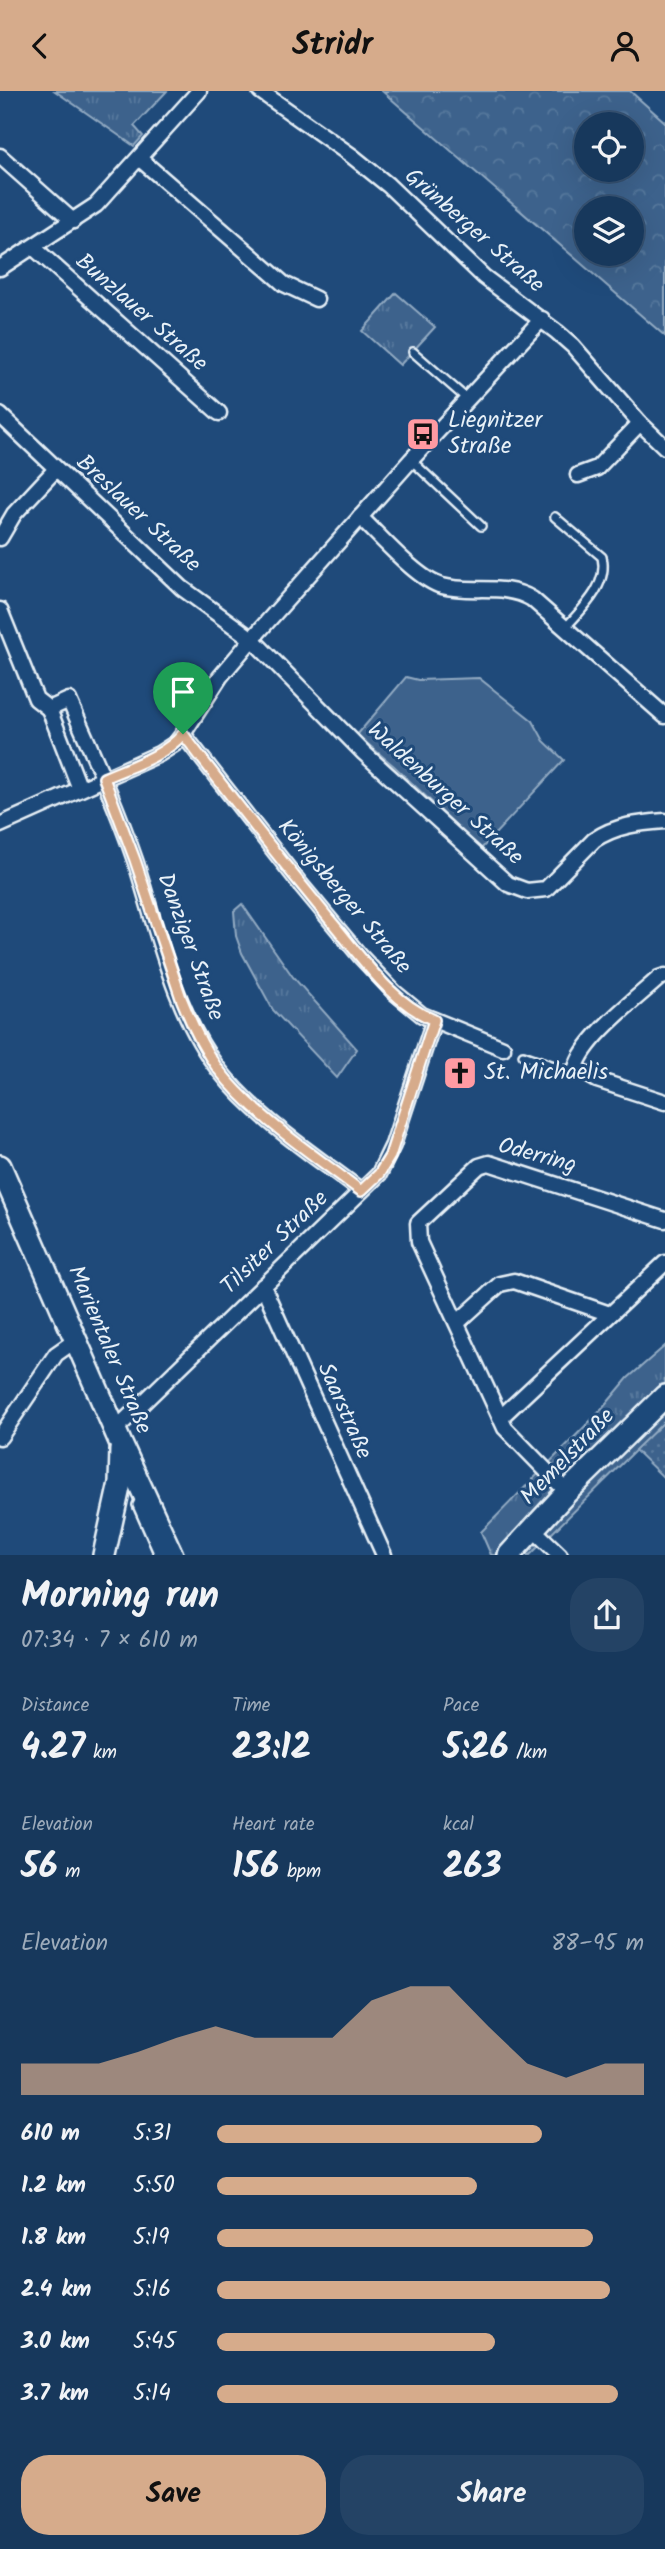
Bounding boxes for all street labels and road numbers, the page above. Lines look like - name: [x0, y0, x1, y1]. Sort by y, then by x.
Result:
- street label: Grünberger Straße: [396, 160, 552, 302]
- street label: Bunzlauer Straße: [67, 245, 215, 381]
- street label: Breslauer Straße: [67, 446, 209, 582]
- street label: Waldenburger Straße: [358, 713, 532, 875]
- street label: Königsberger Straße: [268, 811, 420, 983]
- street label: Danziger Straße: [147, 868, 233, 1026]
- street label: Oderring: [494, 1128, 580, 1184]
- street label: Tilsiter Straße: [213, 1182, 337, 1304]
- street label: Marientaler Straße: [57, 1260, 161, 1440]
- street label: Saarstraße: [307, 1357, 381, 1465]
- street label: Memelstraße: [512, 1400, 624, 1514]

